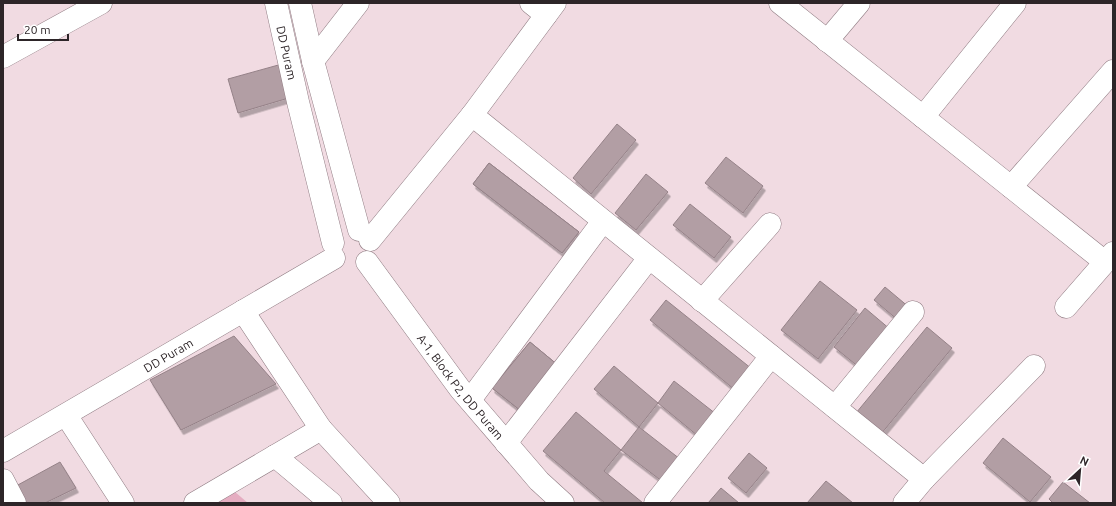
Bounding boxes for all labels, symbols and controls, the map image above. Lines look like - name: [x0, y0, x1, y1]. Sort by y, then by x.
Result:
- scale bar: [18, 16, 68, 42]
- text: 20 m: [24, 23, 51, 36]
- street label: DD Puram: [275, 25, 299, 81]
- street label: A-1, Block P2, DD Puram: [415, 331, 507, 442]
- street label: DD Puram: [141, 335, 195, 374]
- north arrow: [1060, 450, 1100, 490]
- text: N: [1078, 454, 1091, 468]

